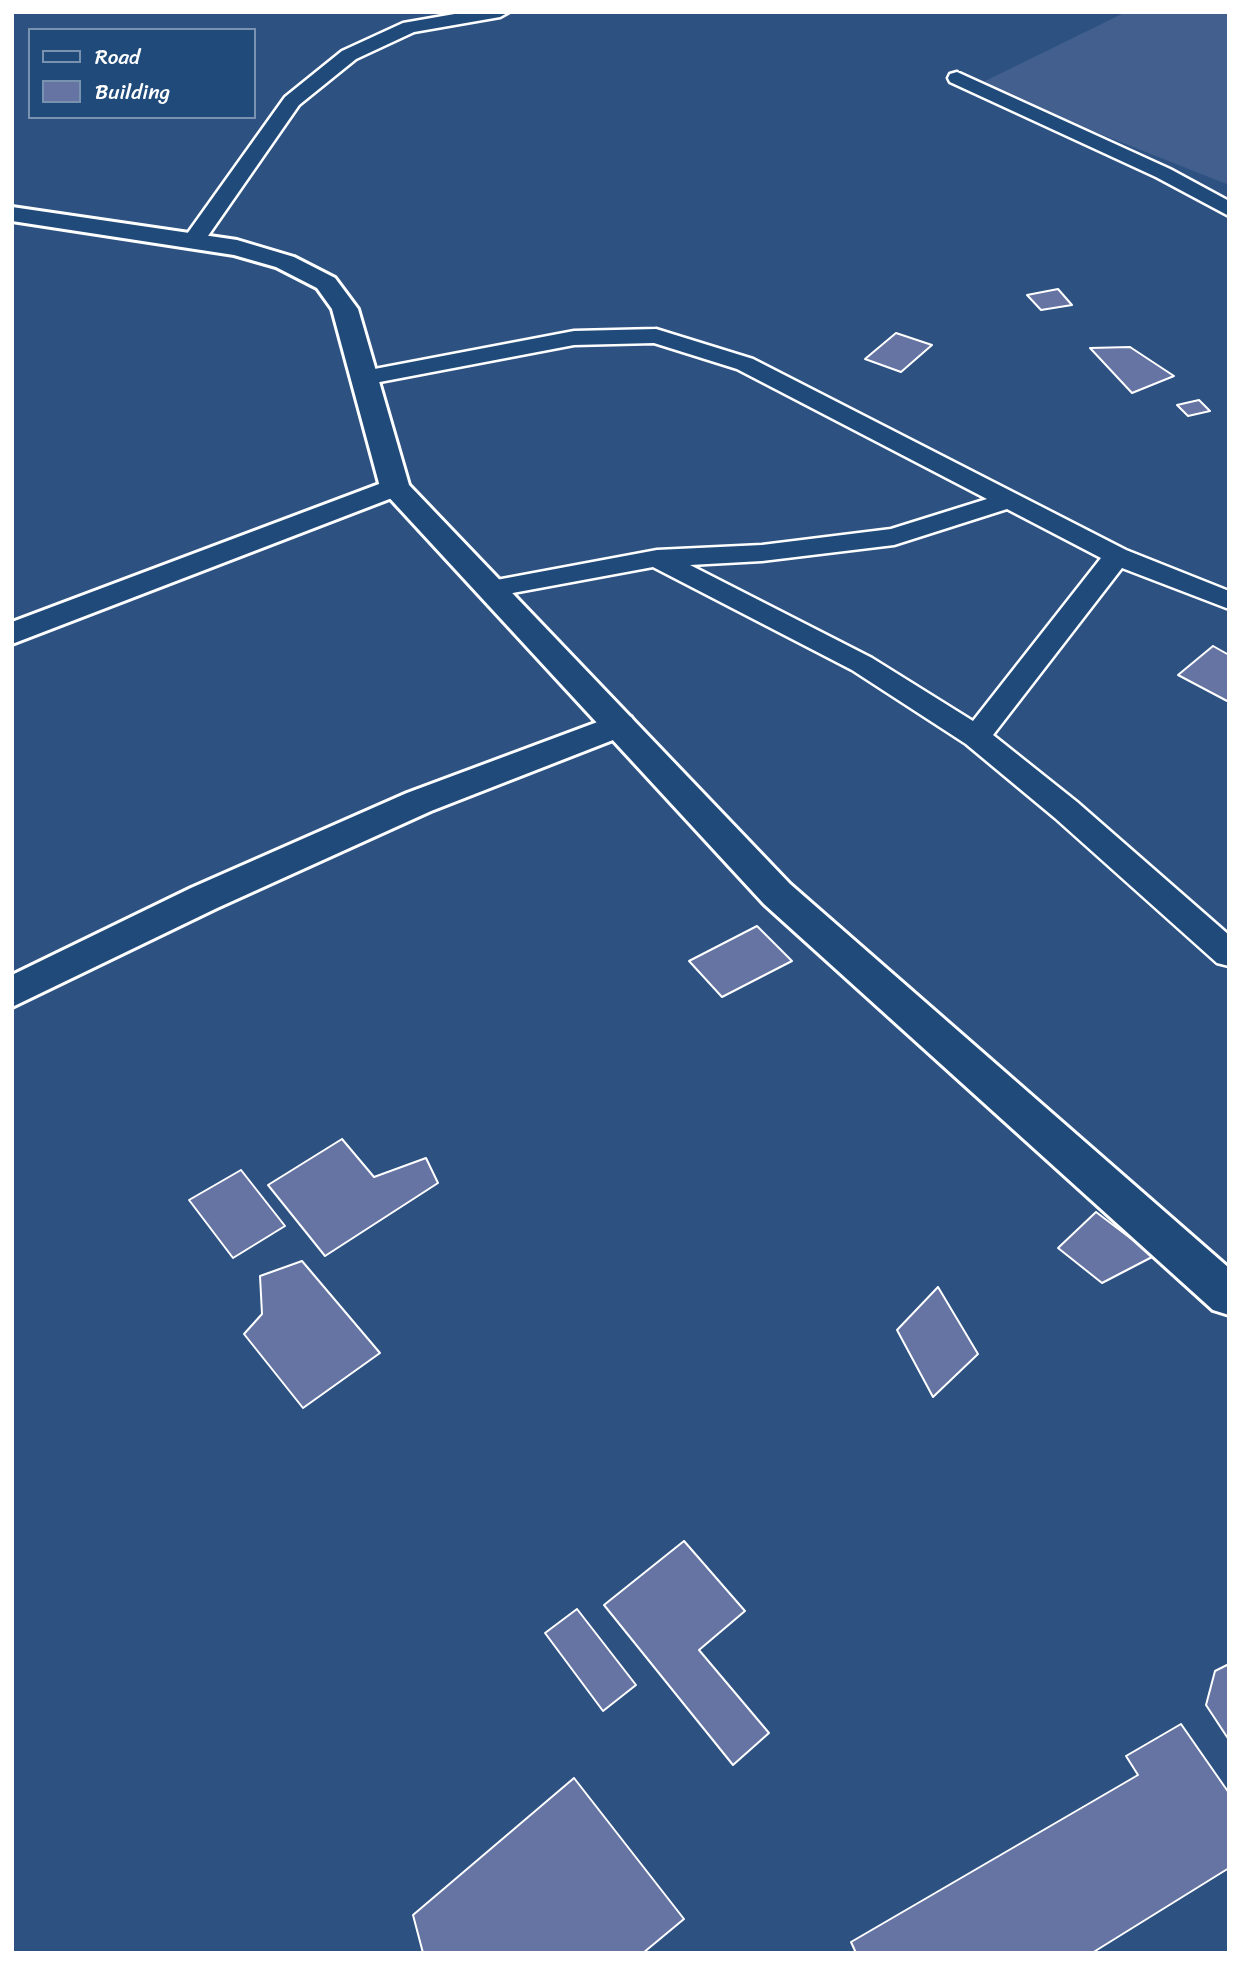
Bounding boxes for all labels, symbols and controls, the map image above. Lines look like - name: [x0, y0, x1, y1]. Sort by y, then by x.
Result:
- legend: [28, 28, 256, 119]
- text: Road: [95, 38, 140, 76]
- text: Building: [95, 73, 170, 111]

